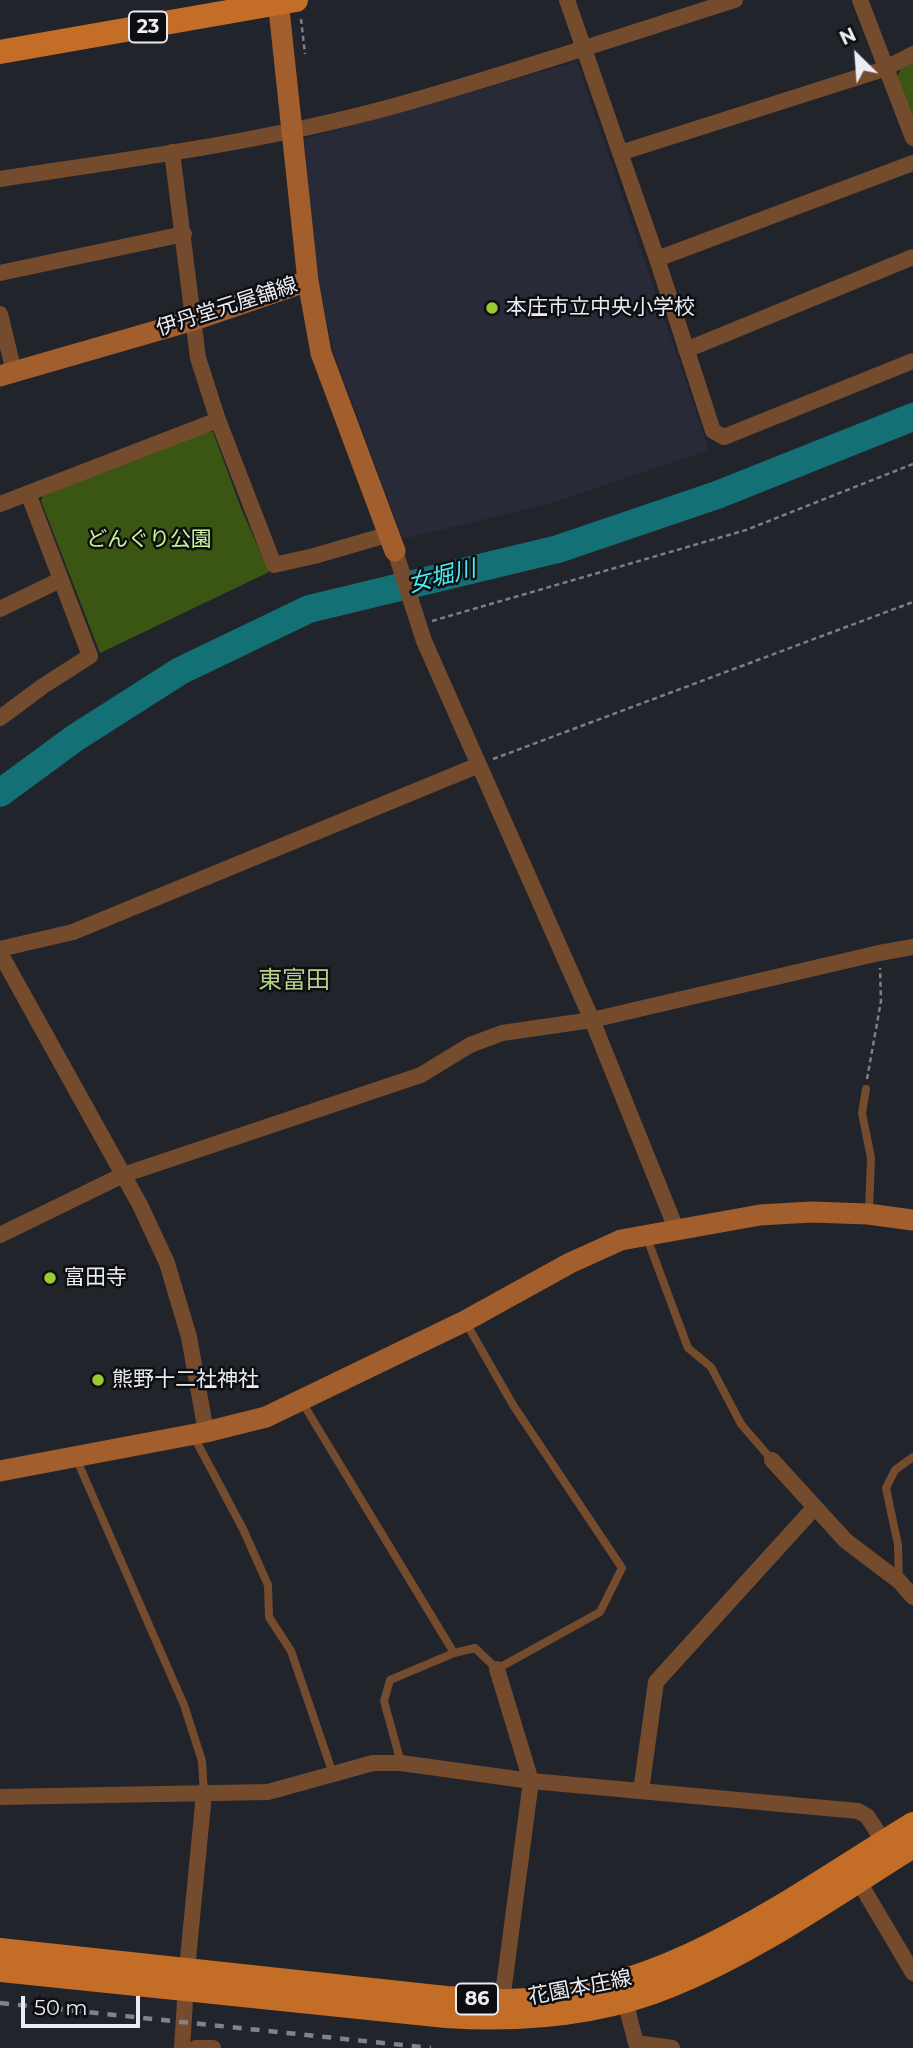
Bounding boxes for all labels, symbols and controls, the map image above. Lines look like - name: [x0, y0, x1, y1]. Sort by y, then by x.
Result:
- road number: 23: [129, 12, 167, 42]
- north arrow: [822, 21, 892, 91]
- text: N: [836, 23, 860, 50]
- street label: 伊丹堂元屋舗線: [153, 272, 301, 342]
- place label: 本庄市立中央小学校: [506, 295, 695, 321]
- marker: 本庄市立中央小学校: [484, 300, 500, 316]
- park label: どんぐり公園: [86, 527, 212, 553]
- water label: 女堀川: [405, 555, 479, 599]
- district label: 東富田: [258, 967, 330, 995]
- place label: 富田寺: [64, 1265, 127, 1291]
- marker: 富田寺: [42, 1270, 58, 1286]
- place label: 熊野十二社神社: [112, 1367, 259, 1393]
- marker: 熊野十二社神社: [90, 1372, 106, 1388]
- street label: 花園本庄線: [526, 1966, 634, 2010]
- scale bar: [24, 1982, 144, 2026]
- road number: 86: [456, 1983, 498, 2014]
- text: 50 m: [34, 1995, 88, 2020]

